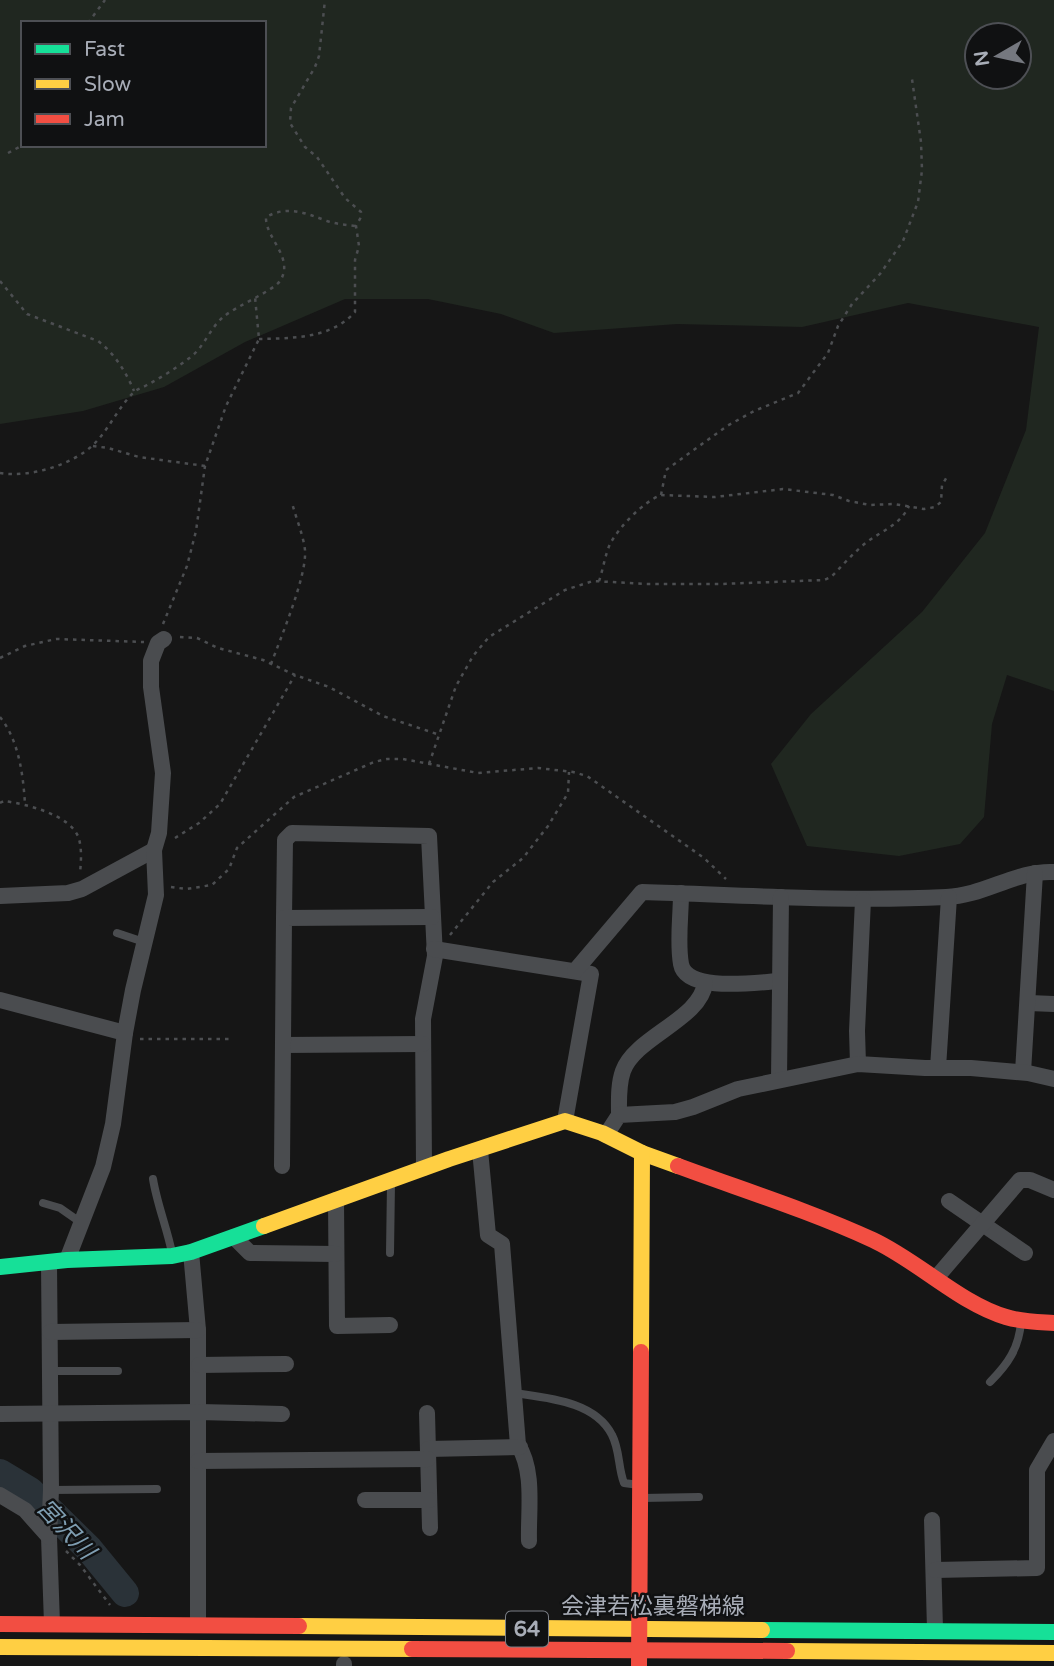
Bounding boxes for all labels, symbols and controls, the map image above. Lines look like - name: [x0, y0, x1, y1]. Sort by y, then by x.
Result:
- legend: [21, 21, 266, 147]
- north arrow: [963, 21, 1033, 91]
- text: Fast: [84, 37, 125, 62]
- text: N: [970, 49, 994, 68]
- text: Slow: [84, 72, 132, 97]
- text: Jam: [84, 107, 125, 132]
- water label: 宮沢川: [30, 1493, 103, 1568]
- street label: 会津若松裏磐梯線: [561, 1593, 745, 1621]
- road number: 64: [506, 1612, 548, 1646]

